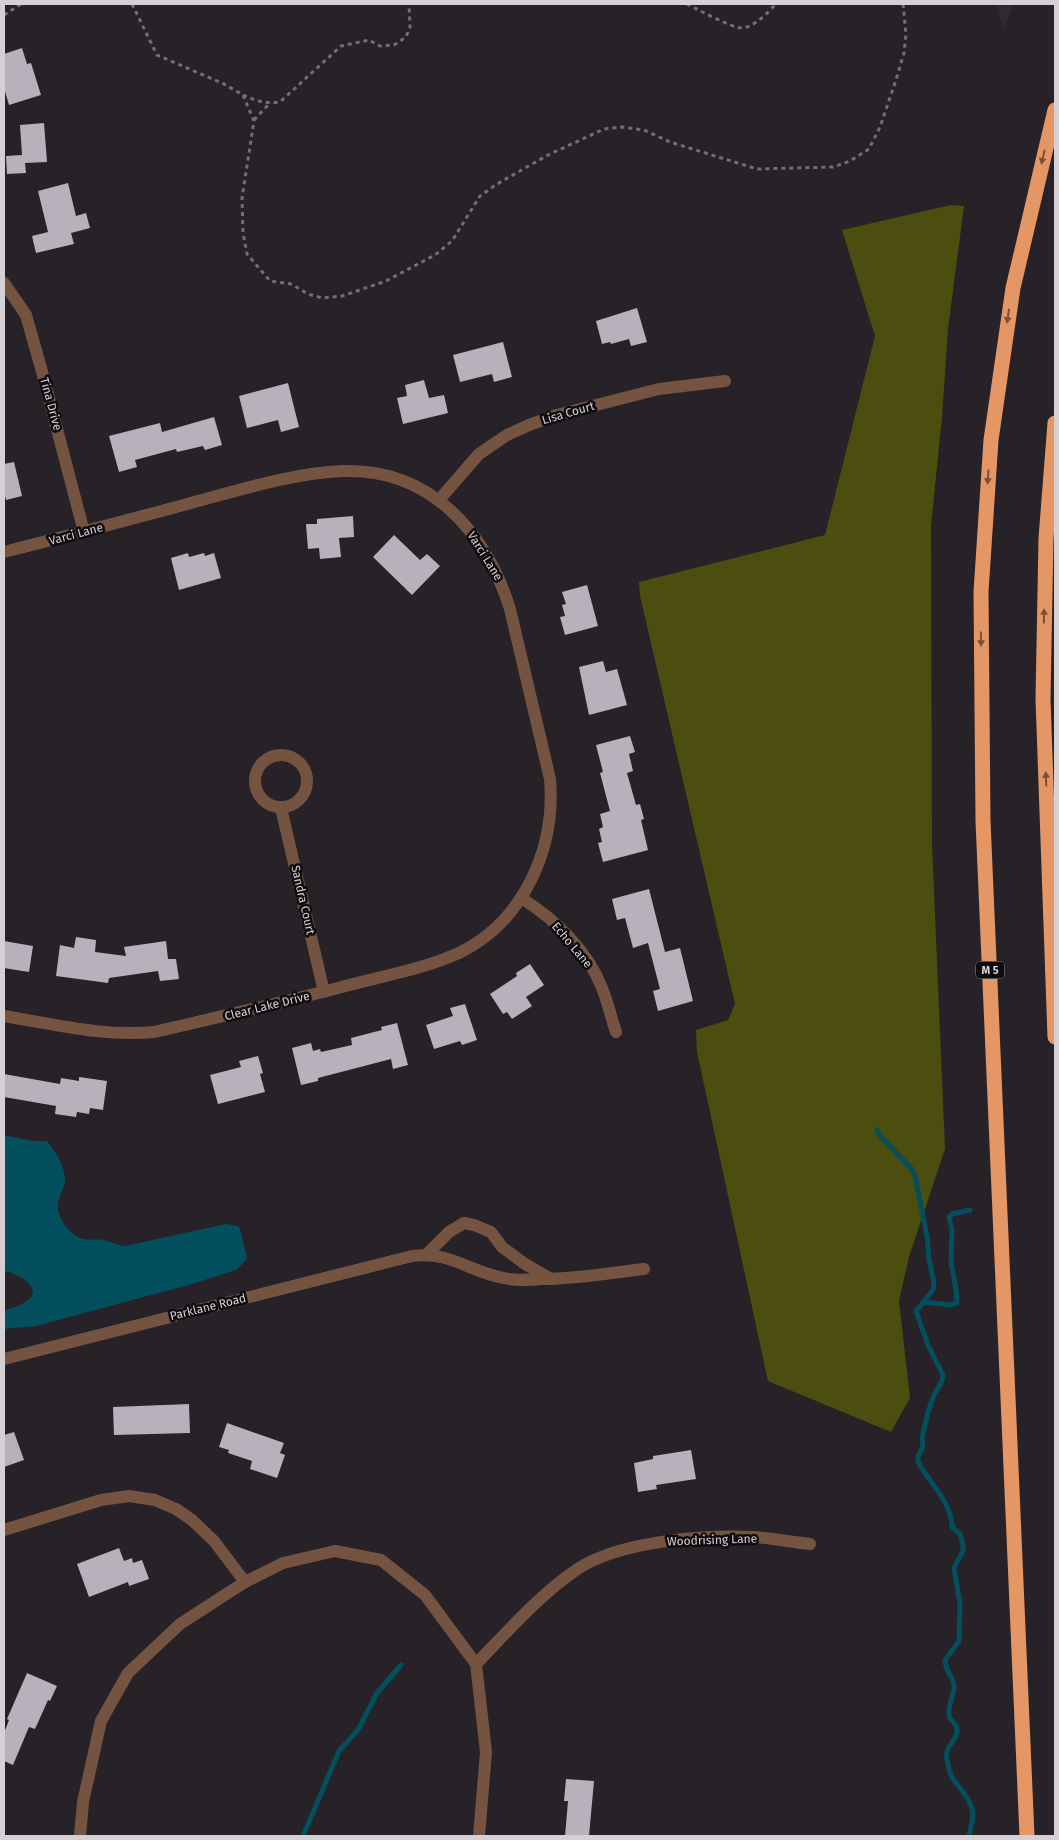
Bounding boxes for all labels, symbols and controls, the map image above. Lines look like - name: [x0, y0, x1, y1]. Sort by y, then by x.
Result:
- one-way arrow: [1039, 150, 1047, 165]
- one-way arrow: [1004, 308, 1012, 324]
- street label: Tina Drive: [37, 376, 65, 432]
- street label: Lisa Court: [540, 399, 597, 427]
- one-way arrow: [984, 469, 992, 485]
- street label: Varci Lane: [48, 520, 104, 548]
- street label: Varci Lane: [464, 529, 506, 583]
- one-way arrow: [1041, 608, 1049, 624]
- one-way arrow: [977, 632, 985, 648]
- one-way arrow: [1041, 770, 1049, 786]
- street label: Sandra Court: [288, 864, 318, 937]
- street label: Echo Lane: [549, 919, 595, 971]
- road number: M 5: [976, 962, 1004, 978]
- street label: Clear Lake Drive: [223, 989, 311, 1023]
- street label: Parklane Road: [168, 1291, 248, 1323]
- street label: Woodrising Lane: [667, 1531, 757, 1549]

